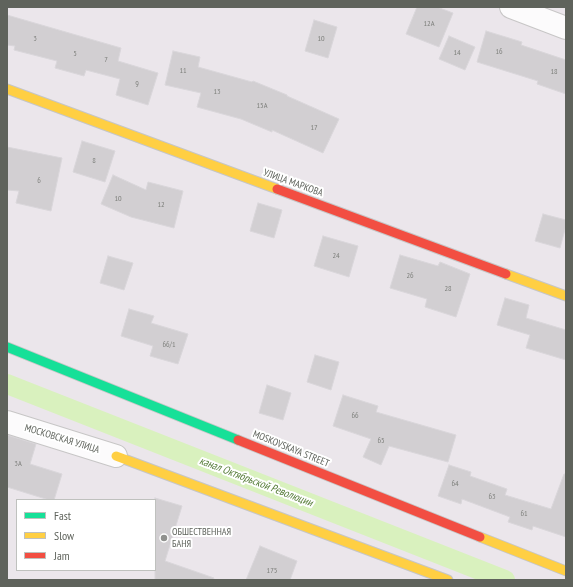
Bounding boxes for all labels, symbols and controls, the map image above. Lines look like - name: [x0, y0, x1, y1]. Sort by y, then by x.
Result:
- house number: 12А: [424, 19, 434, 29]
- house number: 3: [33, 34, 37, 44]
- house number: 10: [317, 34, 325, 44]
- house number: 16: [495, 47, 503, 57]
- house number: 14: [453, 48, 461, 58]
- house number: 5: [73, 49, 77, 59]
- house number: 7: [104, 55, 108, 65]
- house number: 11: [179, 66, 187, 76]
- house number: 18: [550, 67, 558, 77]
- house number: 9: [135, 79, 139, 89]
- house number: 13: [213, 87, 221, 97]
- house number: 15А: [257, 101, 267, 111]
- house number: 17: [310, 123, 318, 133]
- house number: 8: [92, 156, 96, 166]
- street label: УЛИЦА МАРКОВА: [262, 167, 324, 199]
- house number: 6: [37, 176, 41, 186]
- house number: 10: [114, 194, 122, 204]
- house number: 12: [157, 200, 165, 210]
- house number: 24: [332, 251, 340, 261]
- house number: 26: [406, 271, 414, 281]
- house number: 28: [444, 284, 452, 294]
- house number: 66/1: [162, 340, 176, 350]
- house number: 66: [351, 411, 359, 421]
- street label: МОСКОВСКАЯ УЛИЦА: [23, 422, 101, 456]
- street label: MOSKOVSKAYA STREET: [251, 428, 331, 470]
- house number: 65: [377, 436, 385, 446]
- water label: канал Октябрьской Революции: [198, 454, 314, 510]
- house number: 3А: [14, 459, 22, 469]
- house number: 64: [451, 479, 459, 489]
- house number: 63: [488, 492, 496, 502]
- legend: [16, 499, 156, 571]
- text: Fast: [54, 508, 71, 523]
- house number: 61: [520, 509, 528, 519]
- place label: ОБШЕСТВЕННАЯ БАНЯ: [172, 526, 231, 550]
- text: Slow: [54, 528, 74, 543]
- marker: ОБШЕСТВЕННАЯ БАНЯ: [159, 533, 169, 543]
- text: Jam: [54, 548, 70, 563]
- house number: 175: [267, 566, 277, 576]

